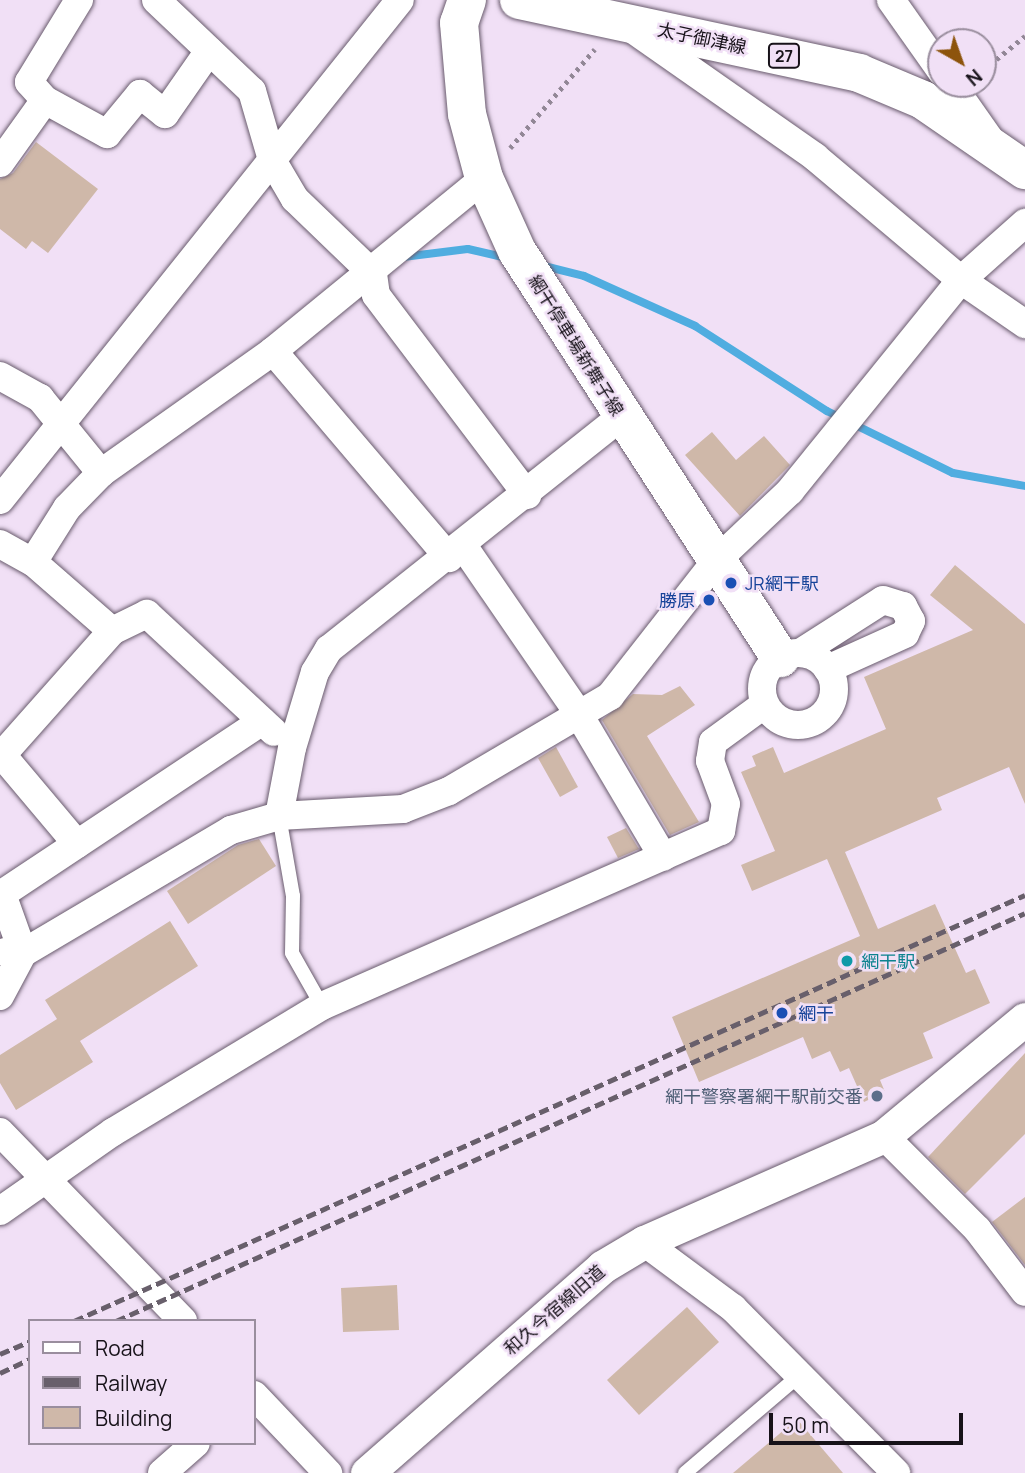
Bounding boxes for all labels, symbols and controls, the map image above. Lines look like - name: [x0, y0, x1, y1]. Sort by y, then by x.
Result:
- street label: 太子御津線: [656, 18, 748, 58]
- north arrow: [927, 28, 997, 98]
- road number: 27: [766, 44, 802, 68]
- text: N: [961, 63, 988, 92]
- street label: 網干停車場新舞子線: [524, 271, 628, 419]
- place label: JR網干駅: [745, 572, 819, 594]
- marker: JR網干駅: [723, 575, 739, 591]
- place label: 勝原: [659, 589, 695, 611]
- marker: 勝原: [701, 592, 717, 608]
- place label: 網干駅: [861, 950, 915, 972]
- marker: 網干駅: [839, 953, 855, 969]
- place label: 網干: [798, 1002, 834, 1024]
- marker: 網干: [772, 1003, 792, 1023]
- place label: 網干警察署網干駅前交番: [665, 1085, 863, 1107]
- marker: 網干警察署網干駅前交番: [869, 1088, 885, 1104]
- street label: 和久今宿線旧道: [499, 1261, 609, 1359]
- legend: [28, 1319, 256, 1445]
- text: Road: [95, 1334, 145, 1362]
- text: Railway: [95, 1369, 167, 1397]
- scale bar: [773, 1400, 967, 1444]
- text: Building: [95, 1404, 172, 1432]
- text: 50 m: [782, 1411, 829, 1439]

